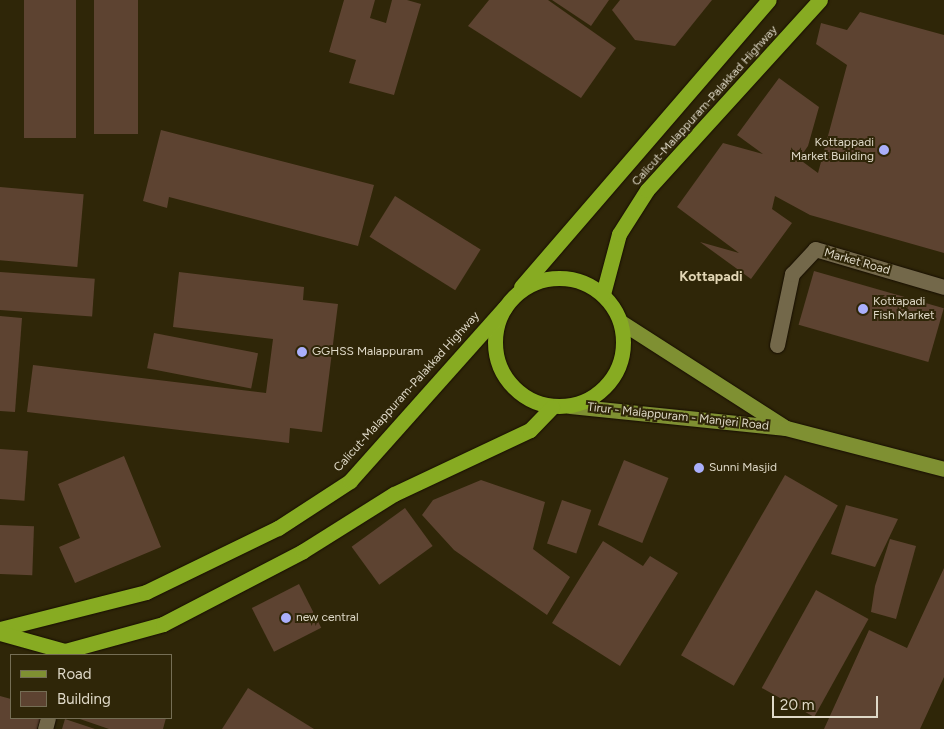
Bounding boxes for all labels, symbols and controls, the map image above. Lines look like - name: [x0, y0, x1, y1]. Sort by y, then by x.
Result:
- street label: Calicut-Malappuram-Palakkad Highway: [629, 23, 781, 189]
- place label: Kottappadi Market Building: [791, 136, 874, 164]
- marker: Kottappadi Market Building: [878, 144, 890, 156]
- street label: Market Road: [822, 246, 892, 278]
- district label: Kottapadi: [679, 269, 743, 285]
- place label: Kottapadi Fish Market: [873, 295, 935, 323]
- marker: Kottapadi Fish Market: [857, 303, 869, 315]
- street label: Calicut-Malappuram-Palakkad Highway: [331, 309, 483, 475]
- place label: GGHSS Malappuram: [312, 345, 423, 359]
- marker: GGHSS Malappuram: [296, 346, 308, 358]
- street label: Tirur - Malappuram - Manjeri Road: [586, 400, 770, 434]
- place label: Sunni Masjid: [709, 461, 777, 475]
- marker: Sunni Masjid: [693, 462, 705, 474]
- place label: new central: [296, 611, 359, 625]
- marker: new central: [280, 612, 292, 624]
- legend: [10, 654, 172, 719]
- text: Road: [57, 665, 92, 683]
- scale bar: [774, 686, 880, 718]
- text: Building: [57, 690, 111, 708]
- text: 20 m: [780, 696, 814, 714]

